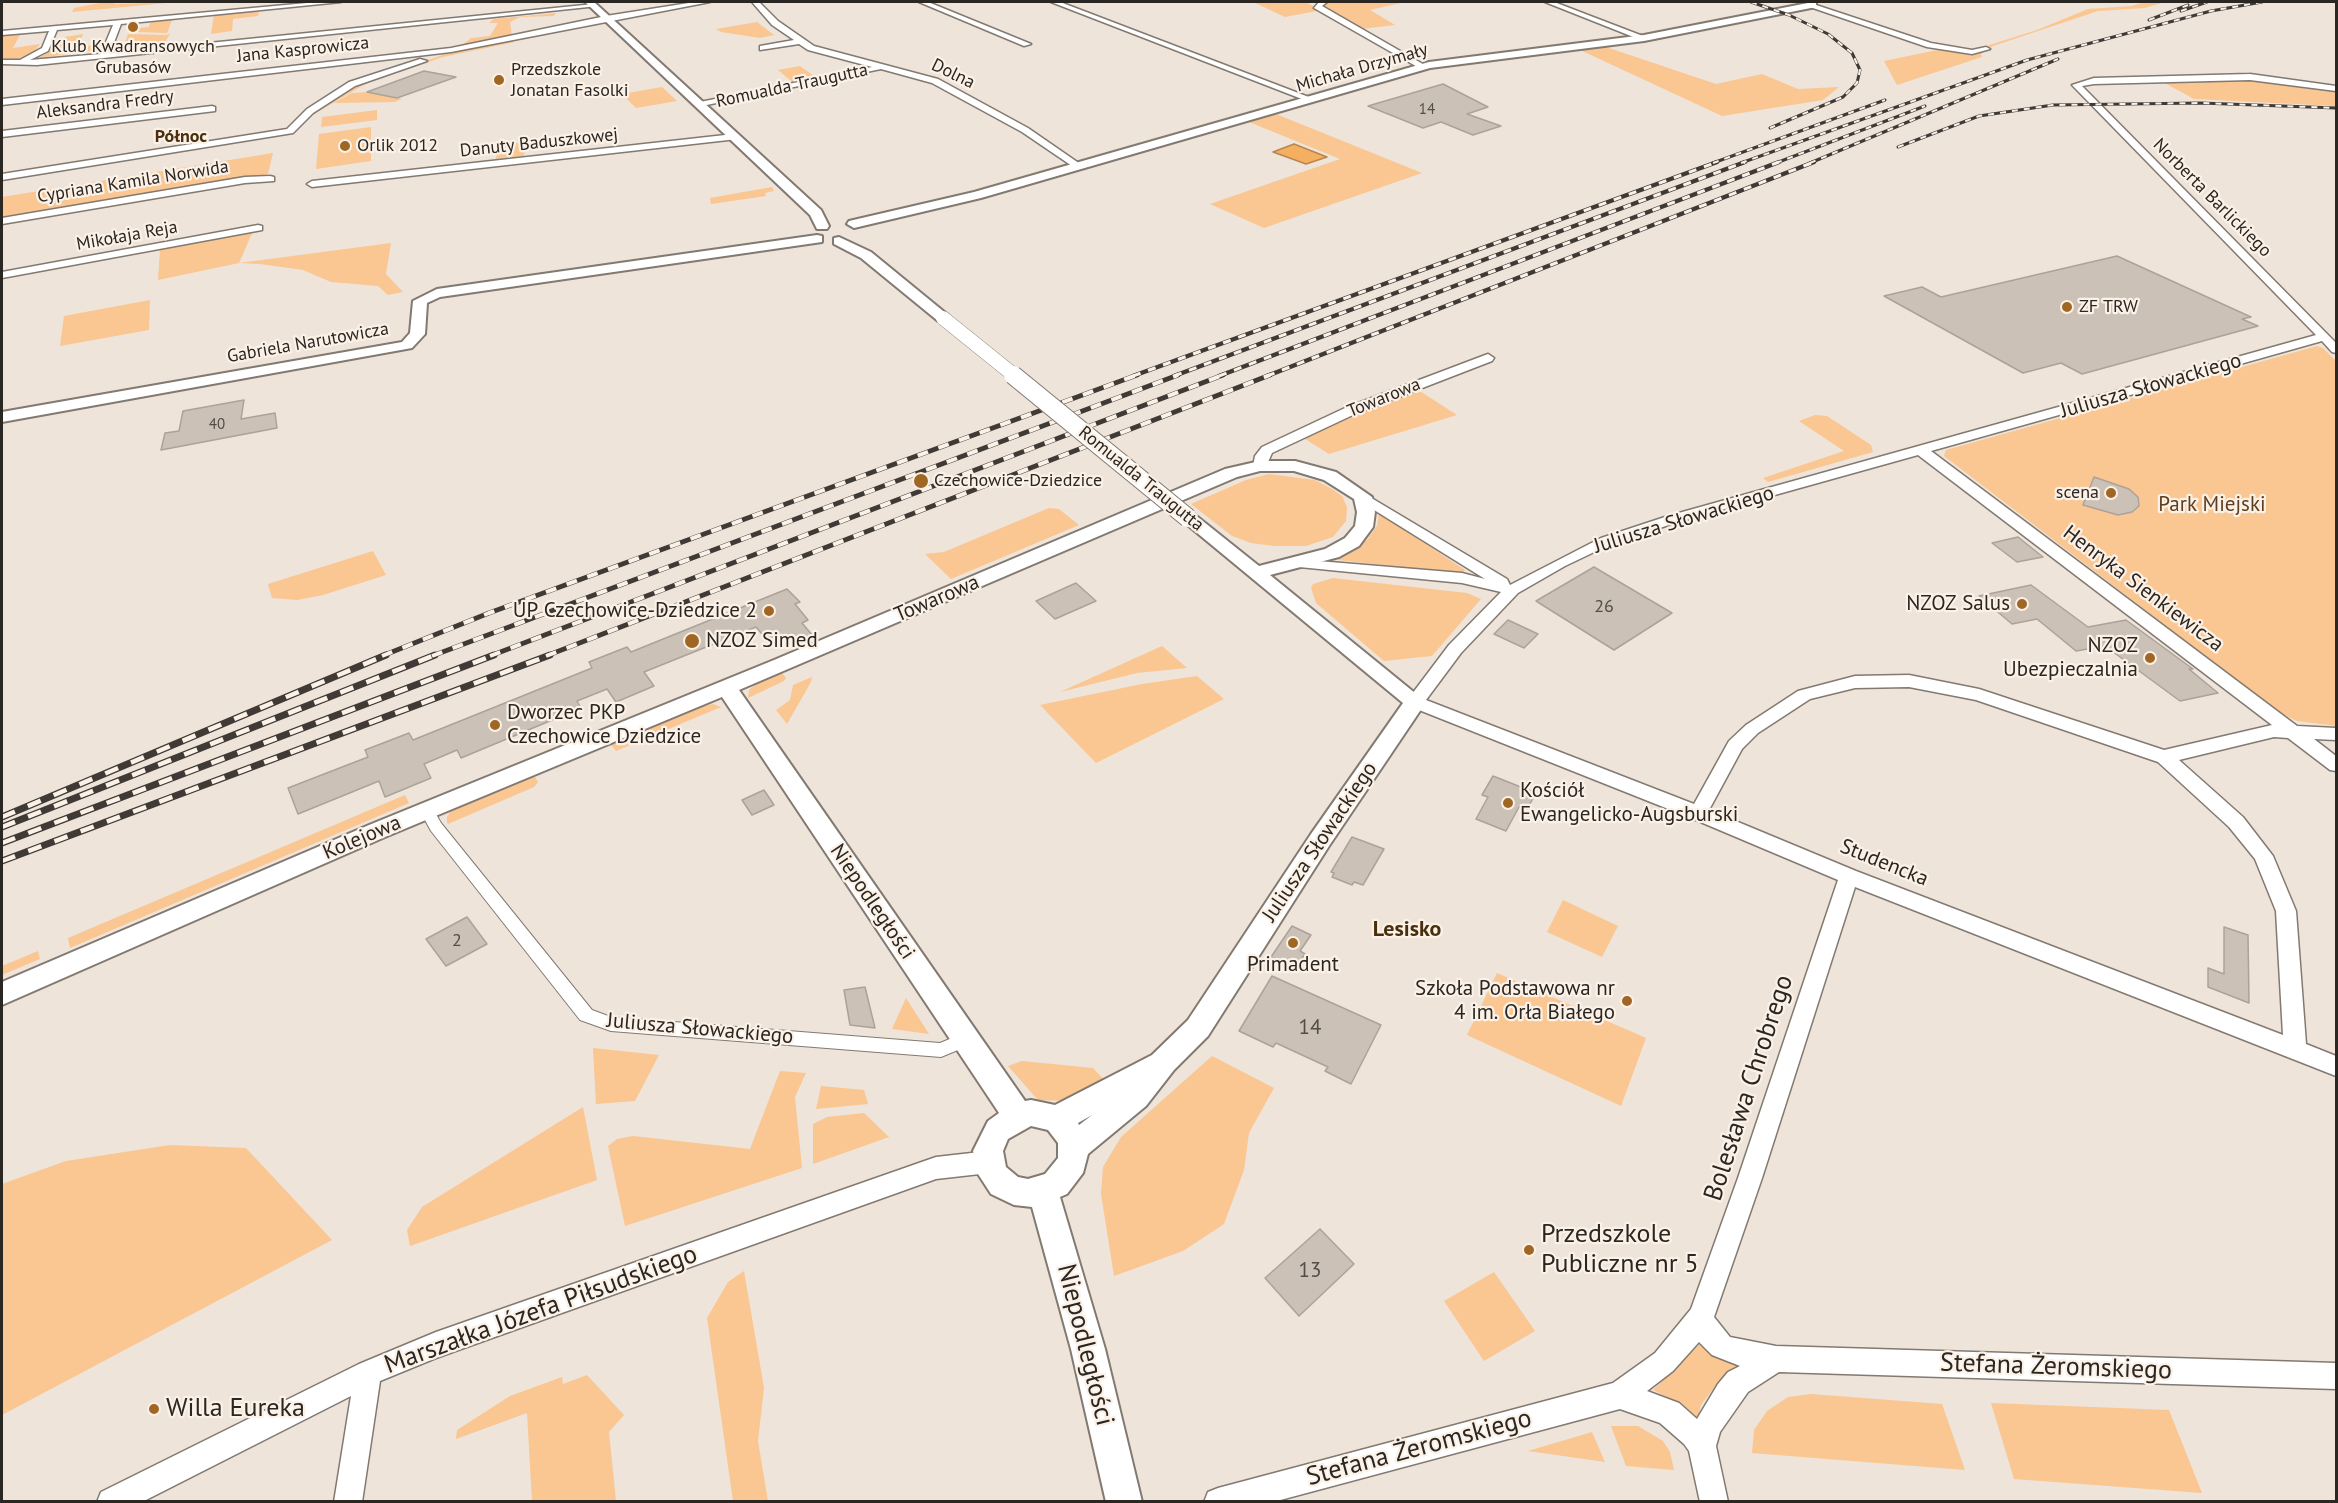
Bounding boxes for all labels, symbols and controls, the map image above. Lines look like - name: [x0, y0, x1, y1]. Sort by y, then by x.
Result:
- marker: Klub Kwadransowych Grubasów: [126, 20, 140, 34]
- street label: Jana Kasprowicza: [236, 32, 370, 68]
- place label: Klub Kwadransowych Grubasów: [51, 36, 215, 78]
- street label: Michała Drzymały: [1294, 39, 1430, 97]
- street label: Dolna: [928, 54, 978, 94]
- place label: Przedszkole Jonatan Fasolki: [511, 59, 629, 101]
- street label: Romualda Traugutta: [714, 59, 870, 113]
- marker: Przedszkole Jonatan Fasolki: [492, 73, 506, 87]
- street label: Aleksandra Fredry: [35, 86, 175, 124]
- house number: 14: [1419, 101, 1435, 119]
- street label: Danuty Baduszkowej: [459, 124, 619, 162]
- district label: Północ: [155, 126, 207, 148]
- street label: Norberta Barlickiego: [2148, 134, 2276, 262]
- place label: Orlik 2012: [357, 135, 438, 157]
- marker: Orlik 2012: [338, 139, 352, 153]
- street label: Cypriana Kamila Norwida: [36, 156, 230, 208]
- street label: Mikołaja Reja: [75, 216, 179, 256]
- place label: ZF TRW: [2079, 296, 2138, 318]
- marker: ZF TRW: [2060, 300, 2074, 314]
- street label: Gabriela Narutowicza: [225, 318, 391, 368]
- street label: Juliusza Słowackiego: [2058, 348, 2244, 424]
- street label: Towarowa: [1344, 374, 1424, 422]
- house number: 40: [209, 416, 225, 434]
- street label: Romualda Traugutta: [1074, 422, 1208, 536]
- place label: Czechowice-Dziedzice: [934, 470, 1102, 492]
- marker: Czechowice-Dziedzice: [912, 472, 930, 490]
- street label: Juliusza Słowackiego: [1591, 481, 1777, 559]
- place label: scena: [2056, 482, 2099, 504]
- marker: scena: [2104, 486, 2118, 500]
- park label: Park Miejski: [2158, 492, 2266, 518]
- street label: Henryka Sienkiewicza: [2058, 520, 2228, 658]
- street label: Towarowa: [891, 570, 983, 628]
- place label: NZOZ Salus: [1906, 591, 2010, 617]
- house number: 26: [1594, 596, 1614, 618]
- marker: NZOZ Salus: [2015, 597, 2029, 611]
- place label: UP Czechowice-Dziedzice 2: [513, 598, 757, 624]
- marker: UP Czechowice-Dziedzice 2: [762, 604, 776, 618]
- place label: NZOZ Simed: [706, 628, 818, 654]
- marker: NZOZ Simed: [683, 632, 701, 650]
- place label: NZOZ Ubezpieczalnia: [2003, 633, 2138, 683]
- marker: NZOZ Ubezpieczalnia: [2143, 651, 2157, 665]
- place label: Dworzec PKP Czechowice Dziedzice: [507, 700, 701, 750]
- marker: Dworzec PKP Czechowice Dziedzice: [488, 718, 502, 732]
- street label: Juliusza Słowackiego: [1257, 757, 1383, 927]
- place label: Kościół Ewangelicko-Augsburski: [1520, 778, 1738, 828]
- marker: Kościół Ewangelicko-Augsburski: [1501, 796, 1515, 810]
- street label: Kolejowa: [319, 810, 405, 866]
- street label: Studencka: [1836, 834, 1932, 892]
- street label: Niepodległości: [824, 840, 920, 964]
- district label: Lesisko: [1373, 917, 1441, 943]
- house number: 2: [452, 930, 462, 952]
- marker: Primadent: [1286, 936, 1300, 950]
- place label: Primadent: [1247, 952, 1339, 978]
- street label: Bolesława Chrobrego: [1698, 971, 1800, 1205]
- place label: Szkoła Podstawowa nr 4 im. Orła Białego: [1415, 976, 1615, 1026]
- marker: Szkoła Podstawowa nr 4 im. Orła Białego: [1620, 994, 1634, 1008]
- street label: Juliusza Słowackiego: [606, 1008, 794, 1050]
- house number: 14: [1299, 1015, 1321, 1041]
- place label: Przedszkole Publiczne nr 5: [1541, 1219, 1699, 1280]
- street label: Marszałka Józefa Piłsudskiego: [380, 1239, 702, 1381]
- marker: Przedszkole Publiczne nr 5: [1522, 1243, 1536, 1257]
- house number: 13: [1299, 1258, 1321, 1284]
- street label: Niepodległości: [1050, 1261, 1120, 1429]
- street label: Stefana Żeromskiego: [1940, 1347, 2172, 1387]
- place label: Willa Eureka: [166, 1393, 305, 1425]
- marker: Willa Eureka: [147, 1402, 161, 1416]
- street label: Stefana Żeromskiego: [1303, 1403, 1535, 1493]

